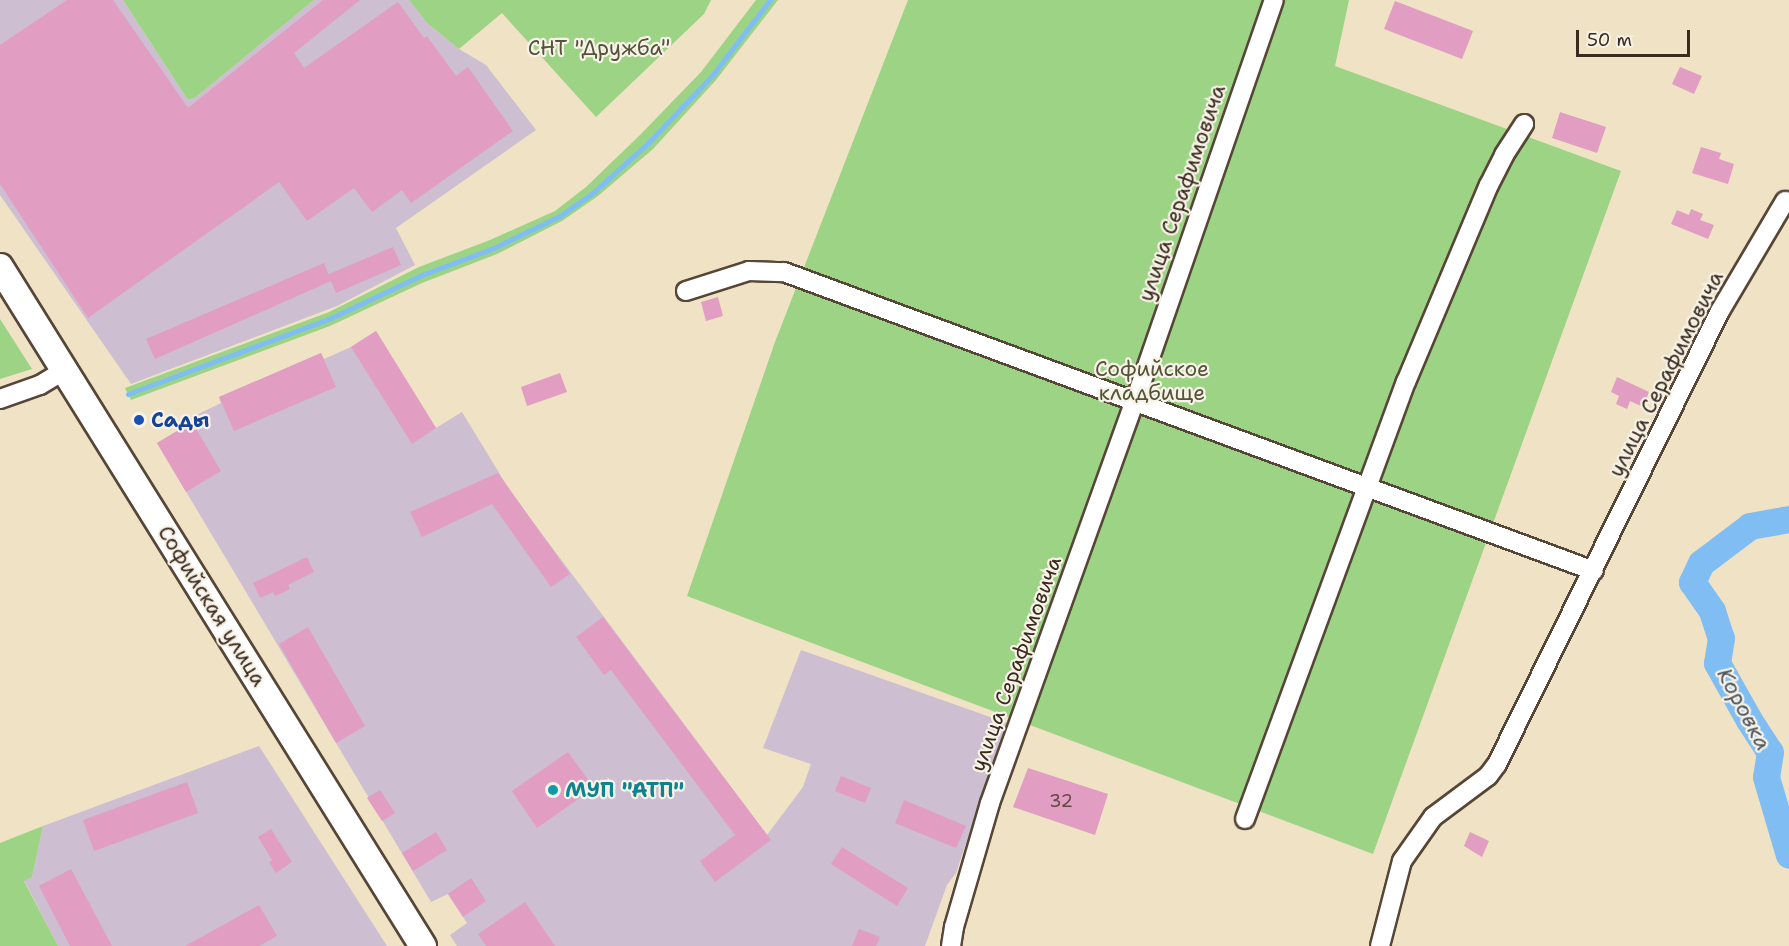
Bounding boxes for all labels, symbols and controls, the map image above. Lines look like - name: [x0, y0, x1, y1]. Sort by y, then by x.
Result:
- scale bar: [1579, 18, 1693, 56]
- text: 50 m: [1587, 28, 1632, 52]
- park label: СНТ "Дружба": [528, 35, 670, 61]
- street label: улица Серафимовича: [1133, 81, 1231, 305]
- street label: улица Серафимовича: [1603, 267, 1729, 481]
- park label: Софийское кладбище: [1095, 356, 1209, 406]
- place label: Сады: [151, 407, 209, 433]
- marker: Сады: [132, 413, 146, 427]
- street label: Софийская улица: [152, 521, 272, 691]
- street label: улица Серафимовича: [965, 553, 1067, 775]
- water label: Коровка: [1711, 663, 1777, 755]
- place label: МУП "АТП": [565, 777, 684, 803]
- marker: МУП "АТП": [546, 783, 560, 797]
- house number: 32: [1049, 790, 1073, 812]

